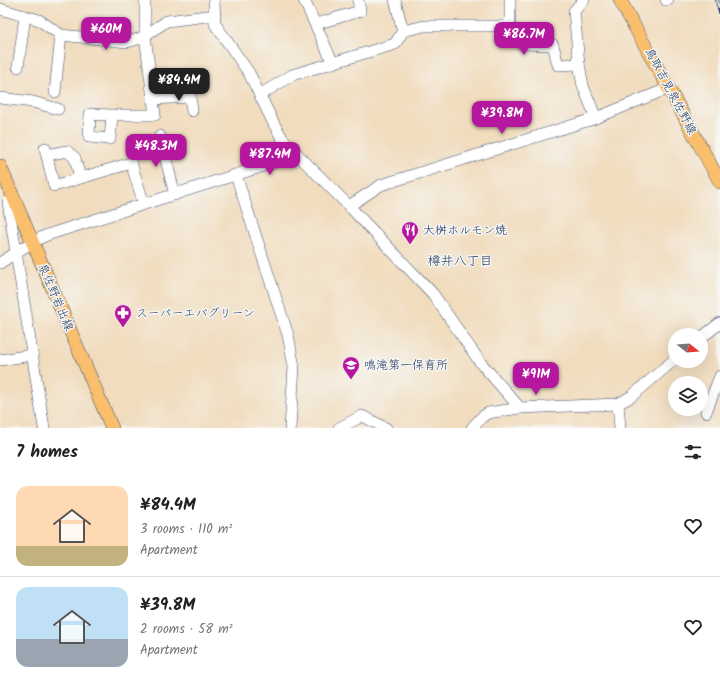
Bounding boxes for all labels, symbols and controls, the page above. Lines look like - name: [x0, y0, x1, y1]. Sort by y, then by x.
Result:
- pin: ¥60M: [82, 17, 130, 51]
- text: ¥60M: [90, 19, 122, 40]
- pin: ¥86.7M: [491, 22, 557, 56]
- text: ¥86.7M: [503, 24, 545, 45]
- street label: 鳥取吉見泉佐野線: [640, 44, 701, 138]
- pin: ¥84.4M: [146, 68, 212, 102]
- text: ¥84.4M: [158, 70, 200, 91]
- pin: ¥39.8M: [469, 101, 535, 135]
- text: ¥39.8M: [481, 103, 523, 124]
- pin: ¥48.3M: [123, 134, 189, 168]
- text: ¥48.3M: [135, 136, 177, 157]
- pin: ¥87.4M: [237, 142, 303, 176]
- text: ¥87.4M: [249, 144, 291, 165]
- restaurant icon: 大桝ホルモン焼: [400, 220, 420, 245]
- place label: 大桝ホルモン焼: [423, 221, 507, 240]
- district label: 樽井八丁目: [427, 251, 493, 272]
- street label: 泉佐野岩出線: [33, 260, 78, 334]
- pharmacy icon: スーパーエバグリーン: [113, 303, 133, 328]
- place label: スーパーエバグリーン: [136, 304, 255, 323]
- north arrow: [668, 328, 708, 368]
- map controls: [668, 328, 708, 416]
- school or university icon: 鳴滝第一保育所: [341, 355, 361, 380]
- place label: 鳴滝第一保育所: [364, 356, 448, 375]
- pin: ¥91M: [512, 362, 560, 396]
- text: ¥91M: [522, 364, 550, 385]
- button: layers: [668, 376, 708, 416]
- text: 7 homes: [16, 439, 78, 466]
- icon: filters: [682, 441, 704, 463]
- text: ¥84.4M: [140, 492, 196, 519]
- icon: home: [48, 502, 96, 550]
- icon: heart: [682, 515, 704, 537]
- text: 3 rooms · 110 m²: [140, 519, 232, 540]
- text: Apartment: [140, 540, 198, 561]
- text: ¥39.8M: [140, 592, 195, 619]
- icon: home: [48, 603, 96, 651]
- icon: heart: [682, 616, 704, 638]
- text: 2 rooms · 58 m²: [140, 619, 233, 640]
- text: Apartment: [140, 640, 198, 661]

